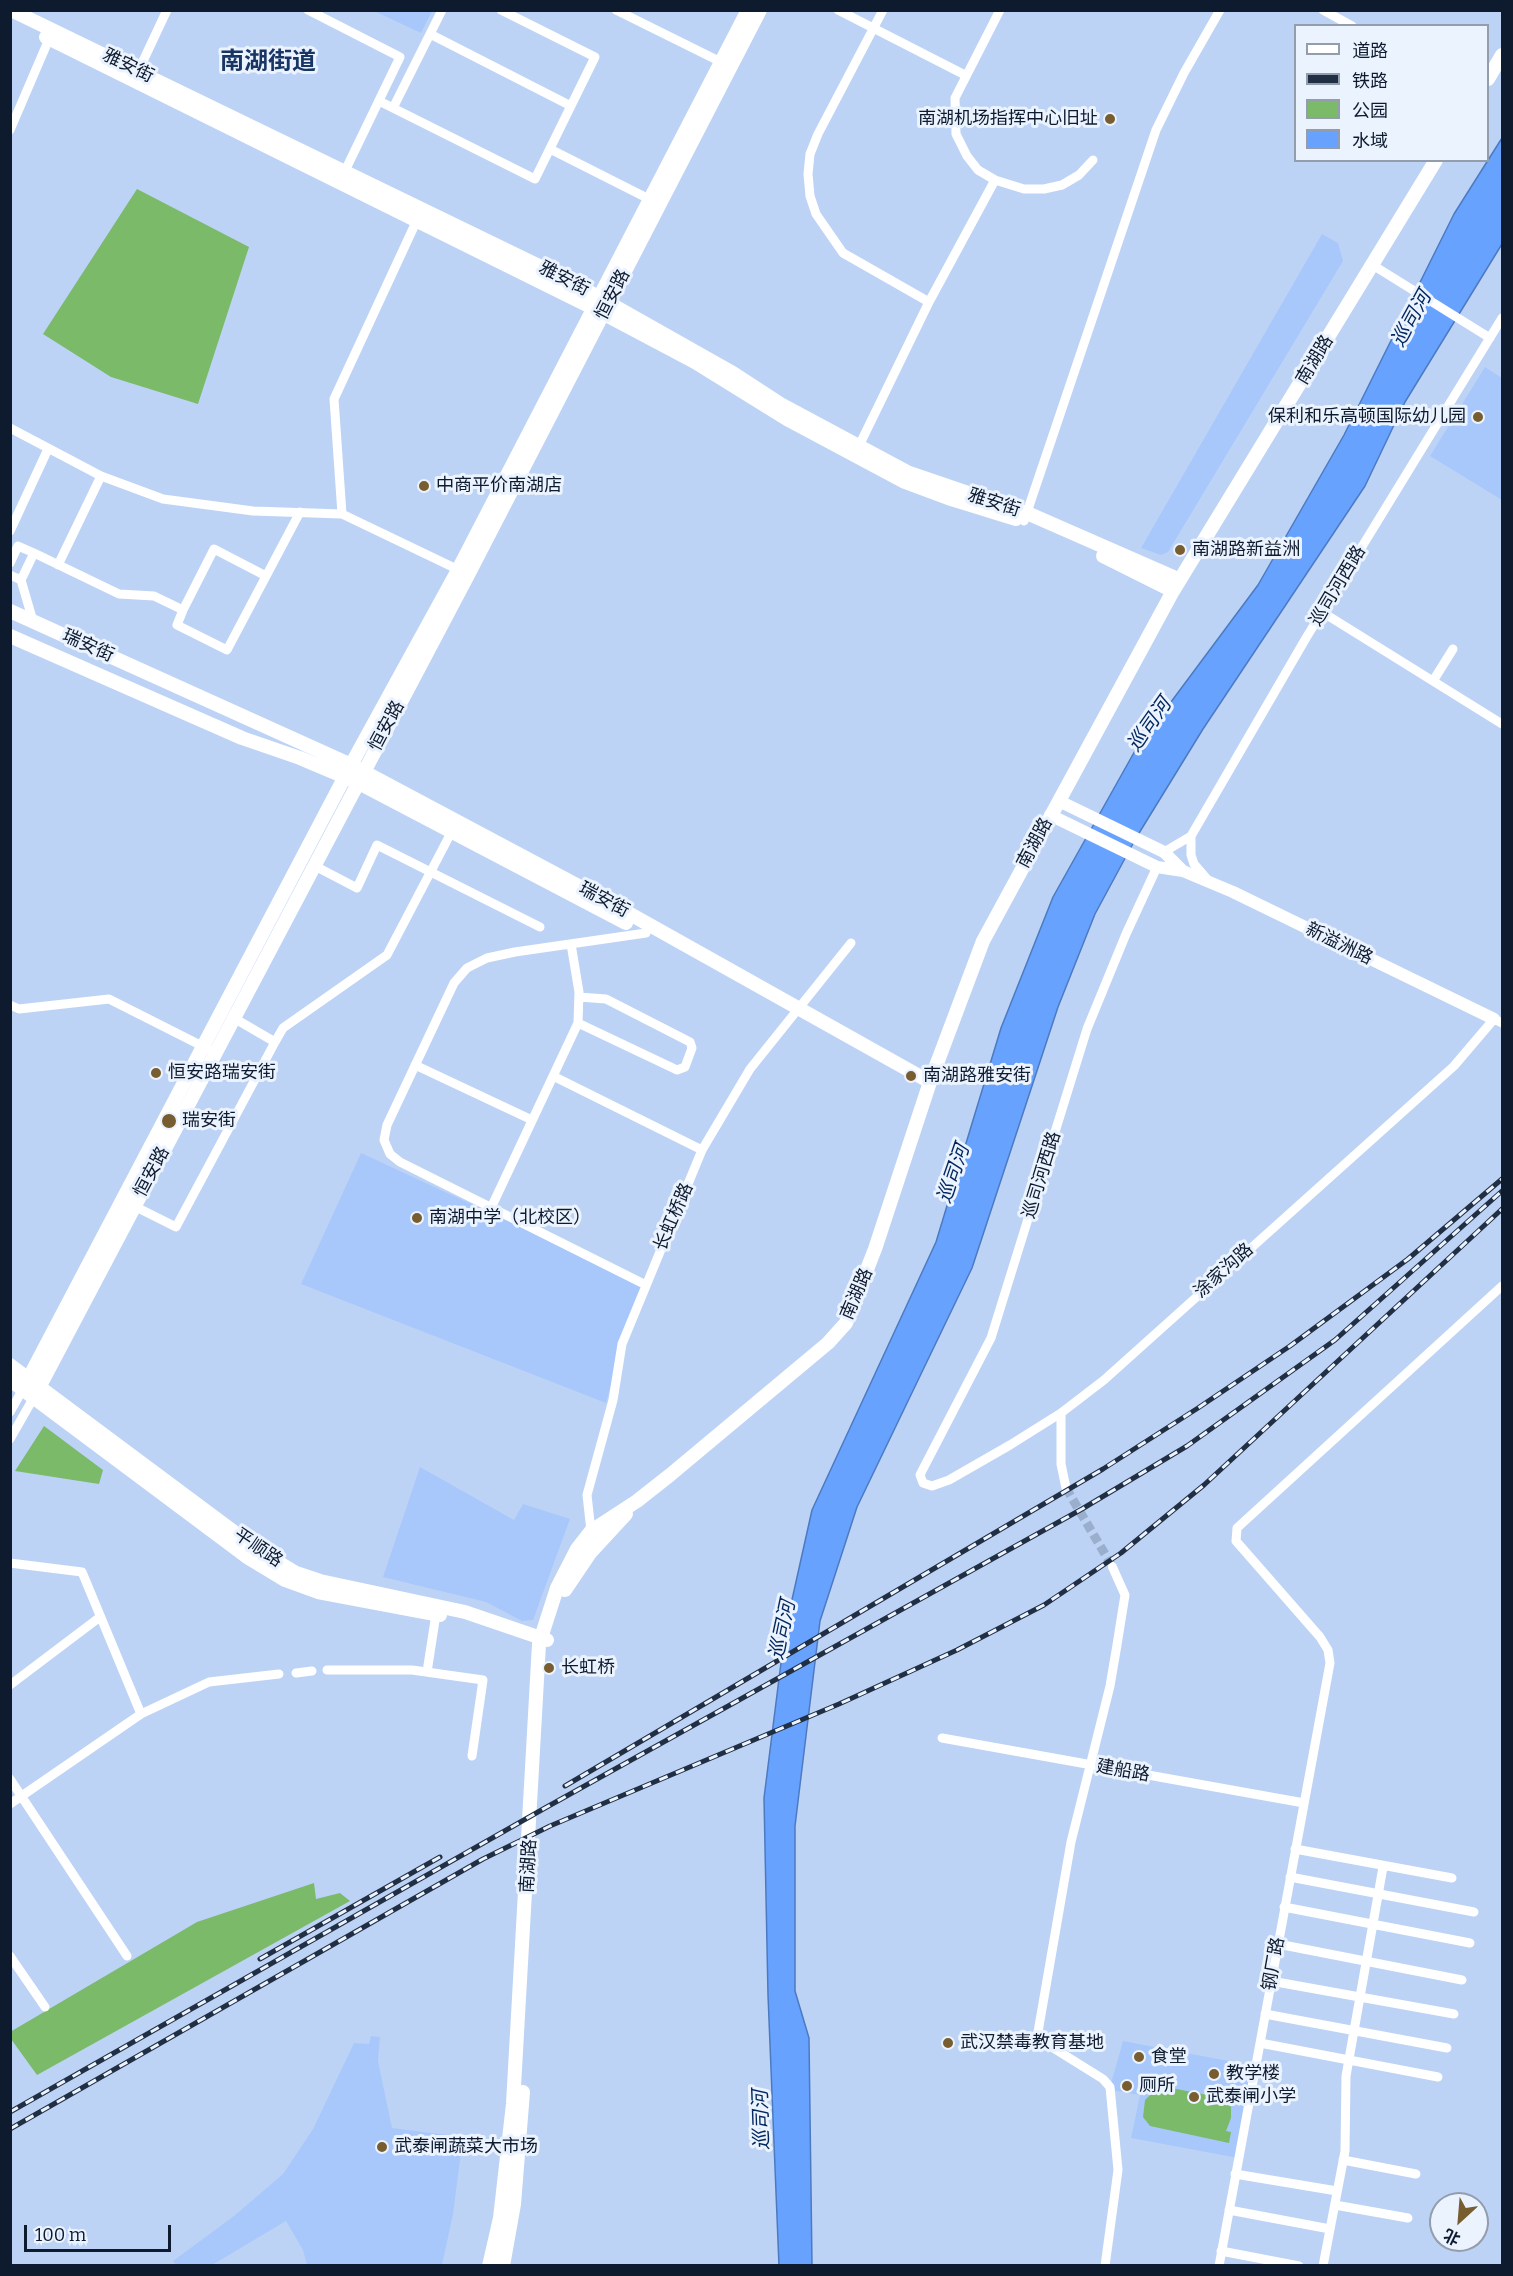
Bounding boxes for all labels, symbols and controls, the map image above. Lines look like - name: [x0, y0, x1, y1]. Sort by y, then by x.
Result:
- legend: [1294, 24, 1489, 162]
- text: 道路: [1352, 40, 1388, 62]
- street label: 雅安街: [99, 44, 157, 88]
- district label: 南湖街道: [220, 48, 316, 76]
- text: 铁路: [1352, 70, 1388, 92]
- text: 公园: [1352, 100, 1388, 122]
- place label: 南湖机场指挥中心旧址: [918, 108, 1098, 130]
- marker: 南湖机场指挥中心旧址: [1103, 112, 1117, 126]
- text: 水域: [1352, 130, 1388, 152]
- street label: 雅安街: [535, 257, 593, 301]
- street label: 恒安路: [591, 266, 635, 324]
- water label: 巡司河: [1387, 287, 1437, 351]
- street label: 南湖路: [1292, 331, 1338, 389]
- place label: 保利和乐高顿国际幼儿园: [1268, 406, 1466, 428]
- marker: 保利和乐高顿国际幼儿园: [1471, 410, 1485, 424]
- place label: 中商平价南湖店: [436, 475, 562, 497]
- marker: 中商平价南湖店: [417, 479, 431, 493]
- street label: 雅安街: [965, 484, 1023, 522]
- place label: 南湖路新益洲: [1192, 539, 1300, 561]
- street label: 巡司河西路: [1306, 542, 1370, 630]
- marker: 南湖路新益洲: [1173, 543, 1187, 557]
- street label: 瑞安街: [59, 625, 117, 667]
- water label: 巡司河: [1123, 694, 1177, 756]
- street label: 恒安路: [365, 697, 409, 755]
- street label: 南湖路: [1013, 814, 1057, 872]
- street label: 瑞安街: [575, 878, 633, 922]
- street label: 新溢洲路: [1302, 919, 1376, 969]
- place label: 恒安路瑞安街: [168, 1062, 276, 1084]
- place label: 南湖路雅安街: [923, 1065, 1031, 1087]
- marker: 恒安路瑞安街: [149, 1066, 163, 1080]
- marker: 南湖路雅安街: [904, 1069, 918, 1083]
- place label: 瑞安街: [182, 1110, 236, 1132]
- marker: 瑞安街: [160, 1112, 178, 1130]
- street label: 巡司河西路: [1019, 1129, 1065, 1221]
- water label: 巡司河: [933, 1142, 975, 1206]
- street label: 恒安路: [130, 1143, 174, 1201]
- street label: 长虹桥路: [650, 1180, 698, 1254]
- place label: 南湖中学（北校区）: [429, 1207, 591, 1229]
- marker: 南湖中学（北校区）: [410, 1211, 424, 1225]
- street label: 涂家沟路: [1190, 1239, 1258, 1303]
- street label: 南湖路: [837, 1265, 877, 1323]
- street label: 平顺路: [230, 1524, 286, 1572]
- water label: 巡司河: [765, 1598, 801, 1662]
- place label: 长虹桥: [561, 1657, 615, 1679]
- marker: 长虹桥: [542, 1661, 556, 1675]
- street label: 建船路: [1095, 1756, 1151, 1786]
- street label: 南湖路: [517, 1838, 541, 1894]
- street label: 钢厂路: [1259, 1936, 1289, 1992]
- place label: 武汉禁毒教育基地: [960, 2032, 1104, 2054]
- marker: 武汉禁毒教育基地: [941, 2036, 955, 2050]
- place label: 食堂: [1151, 2046, 1187, 2068]
- marker: 食堂: [1132, 2050, 1146, 2064]
- place label: 教学楼: [1226, 2063, 1280, 2085]
- marker: 教学楼: [1207, 2067, 1221, 2081]
- place label: 厕所: [1139, 2075, 1175, 2097]
- marker: 厕所: [1120, 2079, 1134, 2093]
- place label: 武泰闸小学: [1206, 2086, 1296, 2108]
- water label: 巡司河: [749, 2090, 775, 2150]
- marker: 武泰闸小学: [1187, 2090, 1201, 2104]
- place label: 武泰闸蔬菜大市场: [394, 2136, 538, 2158]
- marker: 武泰闸蔬菜大市场: [375, 2140, 389, 2154]
- north arrow: [1429, 2192, 1489, 2252]
- scale bar: [27, 2213, 174, 2251]
- text: 100 m: [35, 2224, 86, 2246]
- text: 北: [1440, 2225, 1463, 2249]

